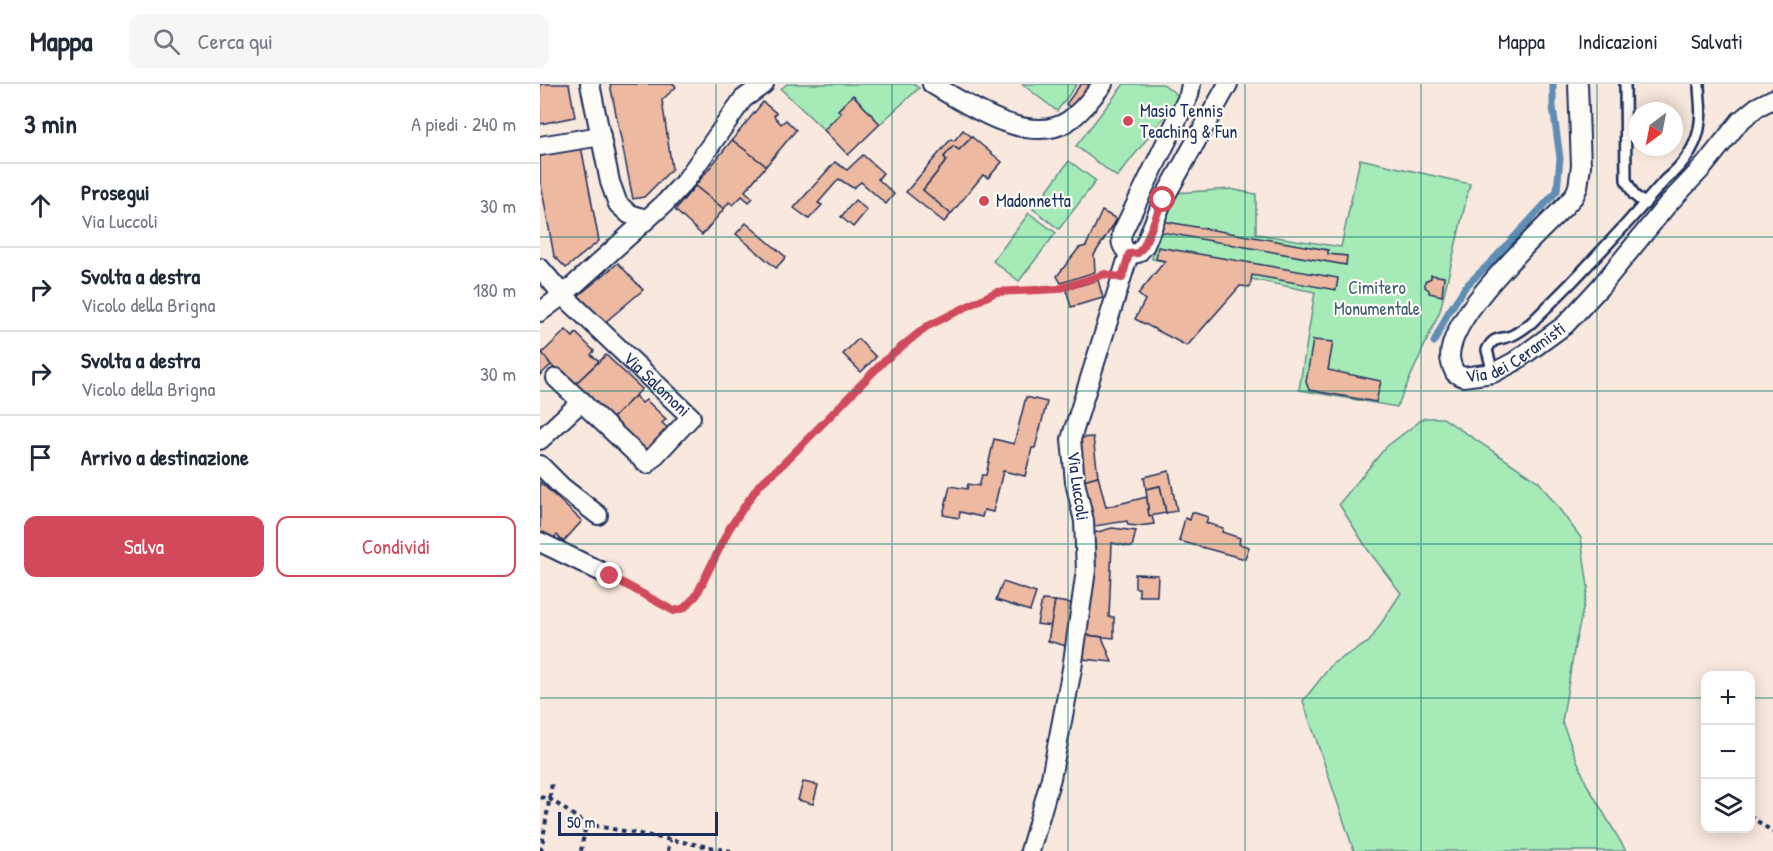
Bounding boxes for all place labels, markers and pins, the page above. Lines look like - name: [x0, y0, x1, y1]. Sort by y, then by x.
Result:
- place label: Masio Tennis Teaching & Fun: [1140, 98, 1237, 144]
- marker: Masio Tennis Teaching & Fun: [1121, 114, 1135, 128]
- place label: Madonnetta: [996, 188, 1071, 213]
- marker: Madonnetta: [977, 194, 991, 208]

